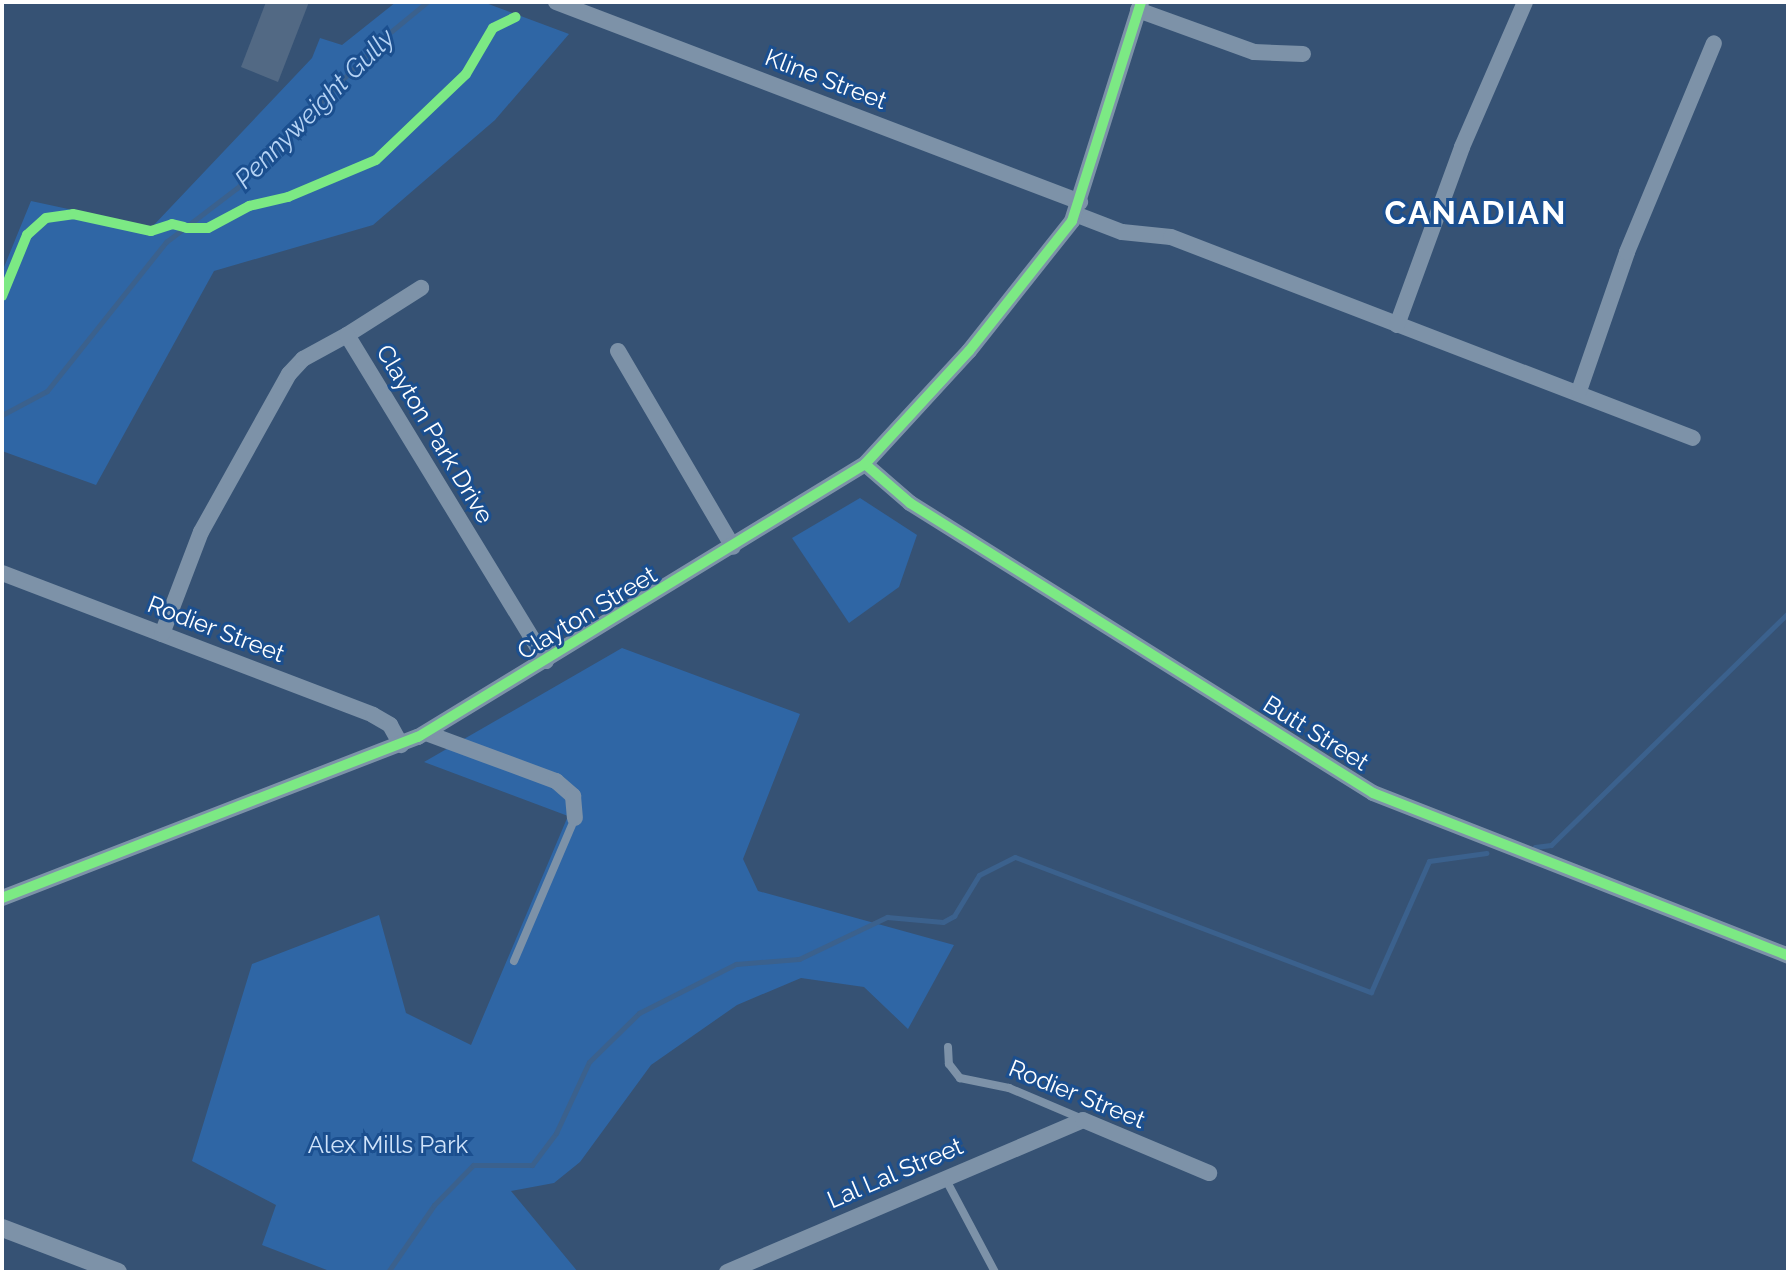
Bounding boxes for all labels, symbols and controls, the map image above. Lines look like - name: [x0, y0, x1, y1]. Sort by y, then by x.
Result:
- water label: Pennyweight Gully: [229, 23, 401, 195]
- street label: Kline Street: [761, 43, 891, 115]
- district label: CANADIAN: [1384, 194, 1568, 232]
- street label: Clayton Park Drive: [370, 339, 500, 529]
- street label: Clayton Street: [512, 560, 662, 666]
- street label: Rodier Street: [143, 590, 289, 668]
- street label: Butt Street: [1258, 689, 1374, 777]
- street label: Rodier Street: [1004, 1054, 1150, 1134]
- park label: Alex Mills Park: [308, 1131, 468, 1159]
- street label: Lal Lal Street: [822, 1131, 968, 1215]

